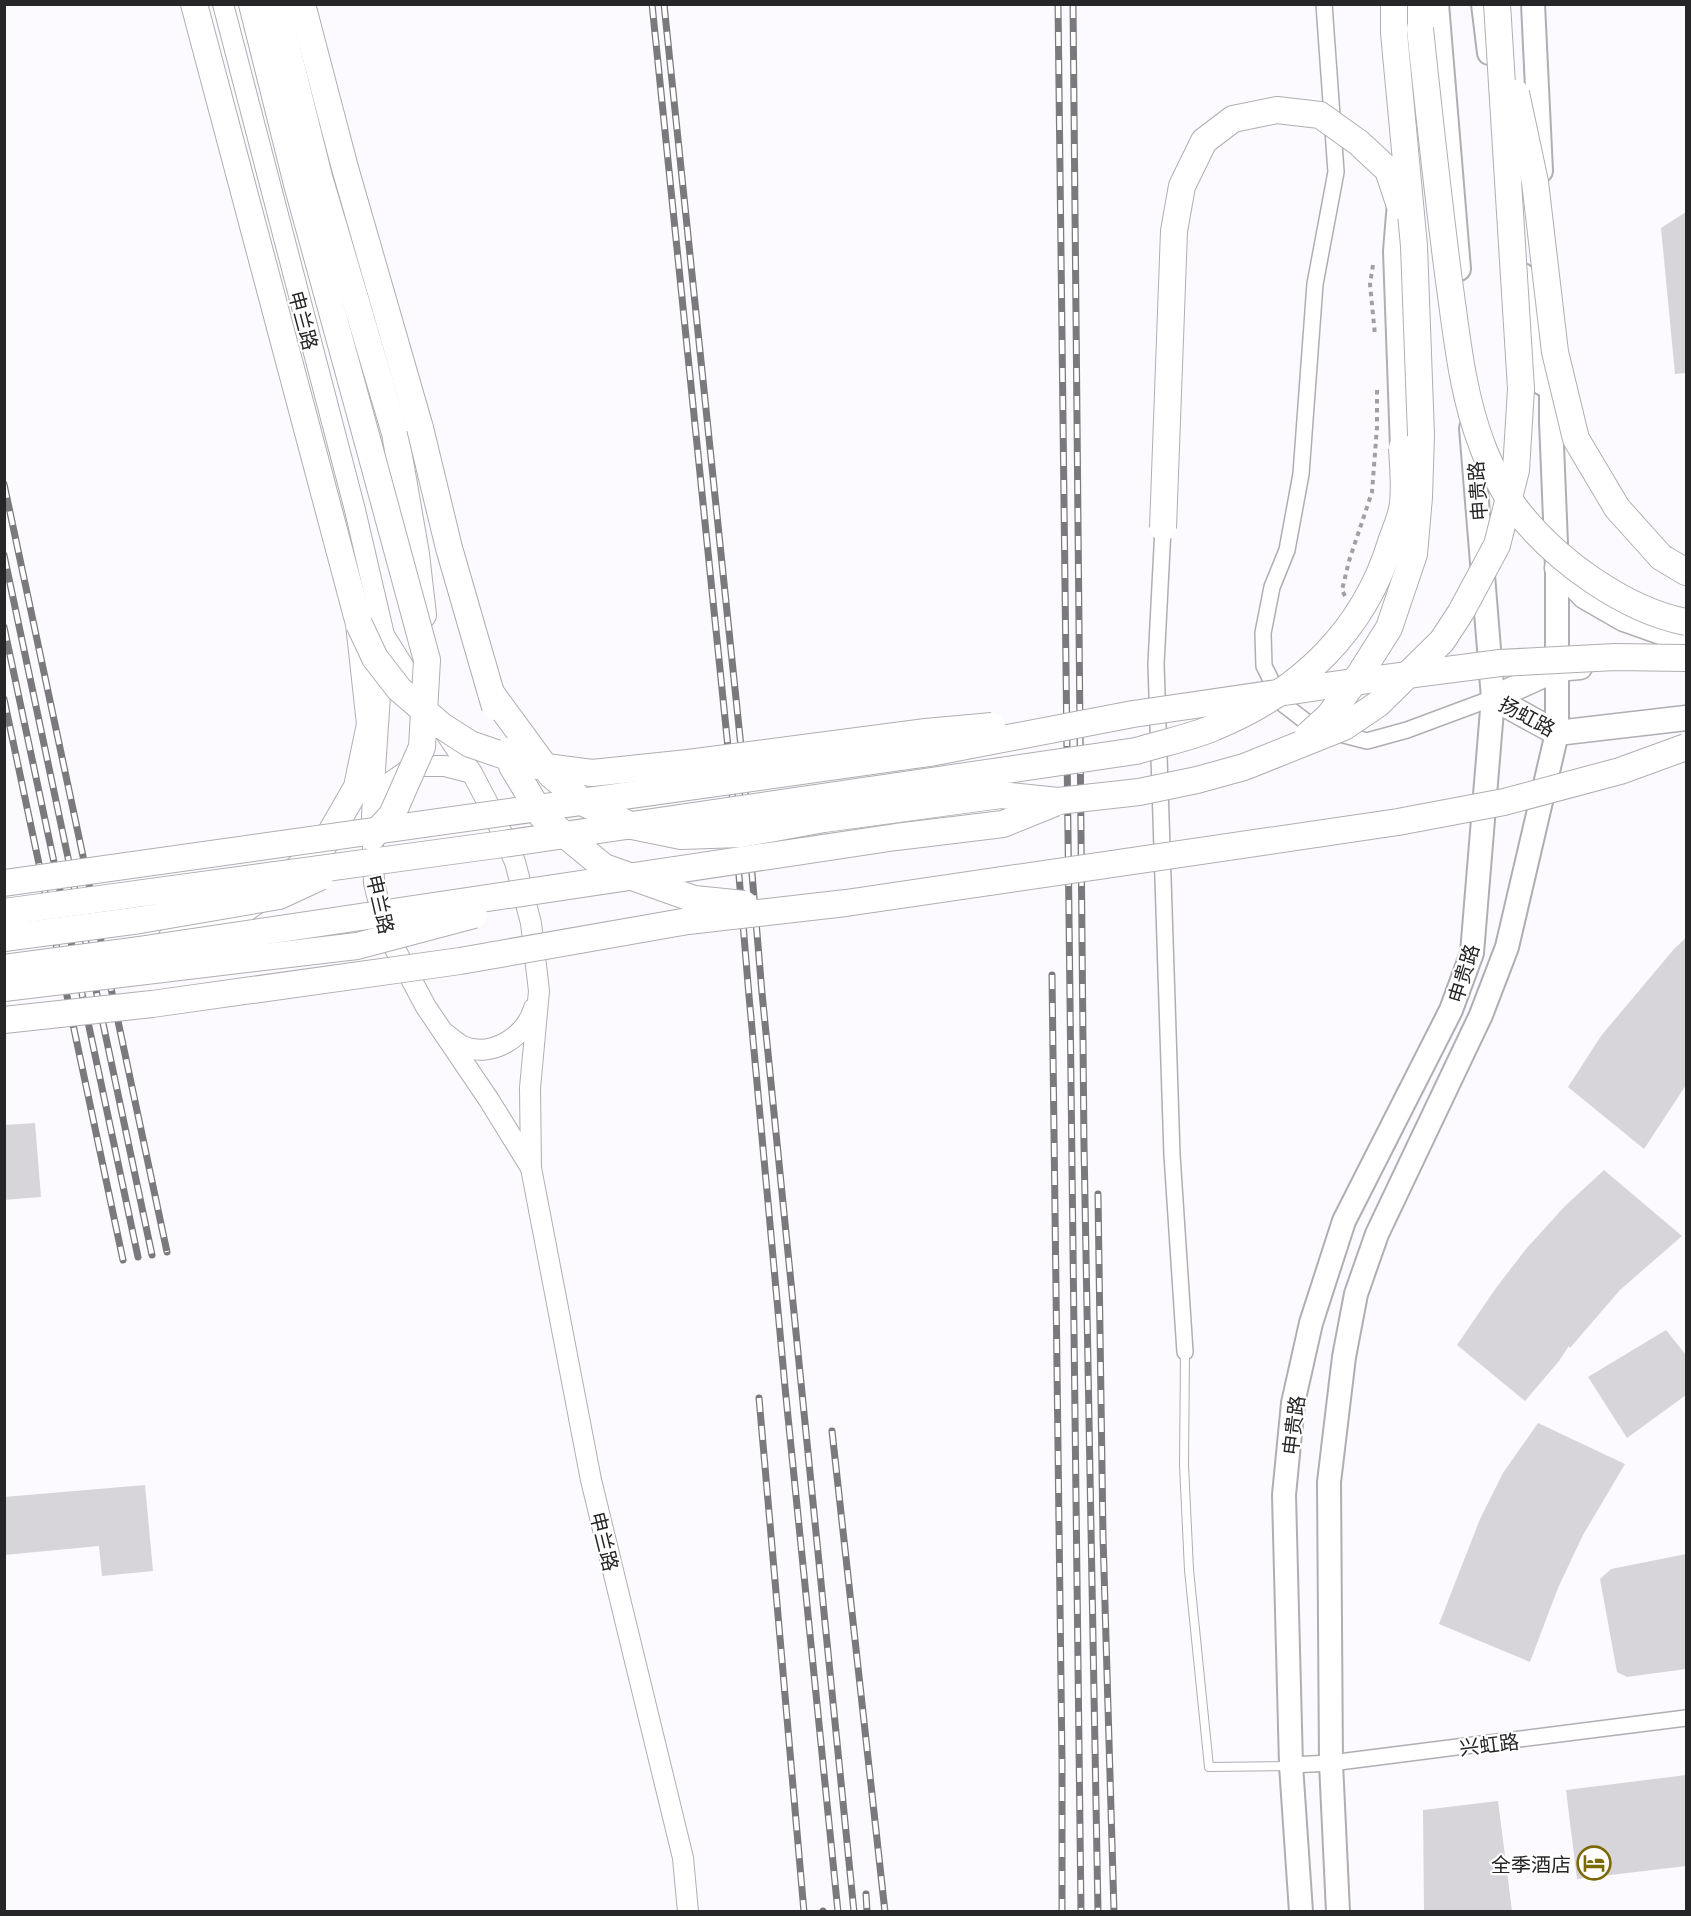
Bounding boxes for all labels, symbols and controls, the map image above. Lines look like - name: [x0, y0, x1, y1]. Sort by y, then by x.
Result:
- street label: 申兰路: [283, 287, 327, 353]
- street label: 申贵路: [1459, 460, 1493, 522]
- street label: 扬虹路: [1494, 688, 1562, 742]
- street label: 申兰路: [361, 871, 403, 937]
- street label: 申贵路: [1439, 940, 1485, 1006]
- street label: 申贵路: [1273, 1393, 1311, 1457]
- street label: 申兰路: [584, 1508, 628, 1574]
- street label: 兴虹路: [1457, 1724, 1521, 1762]
- hotel icon: 全季酒店: [1576, 1845, 1612, 1881]
- place label: 全季酒店: [1491, 1848, 1571, 1878]

